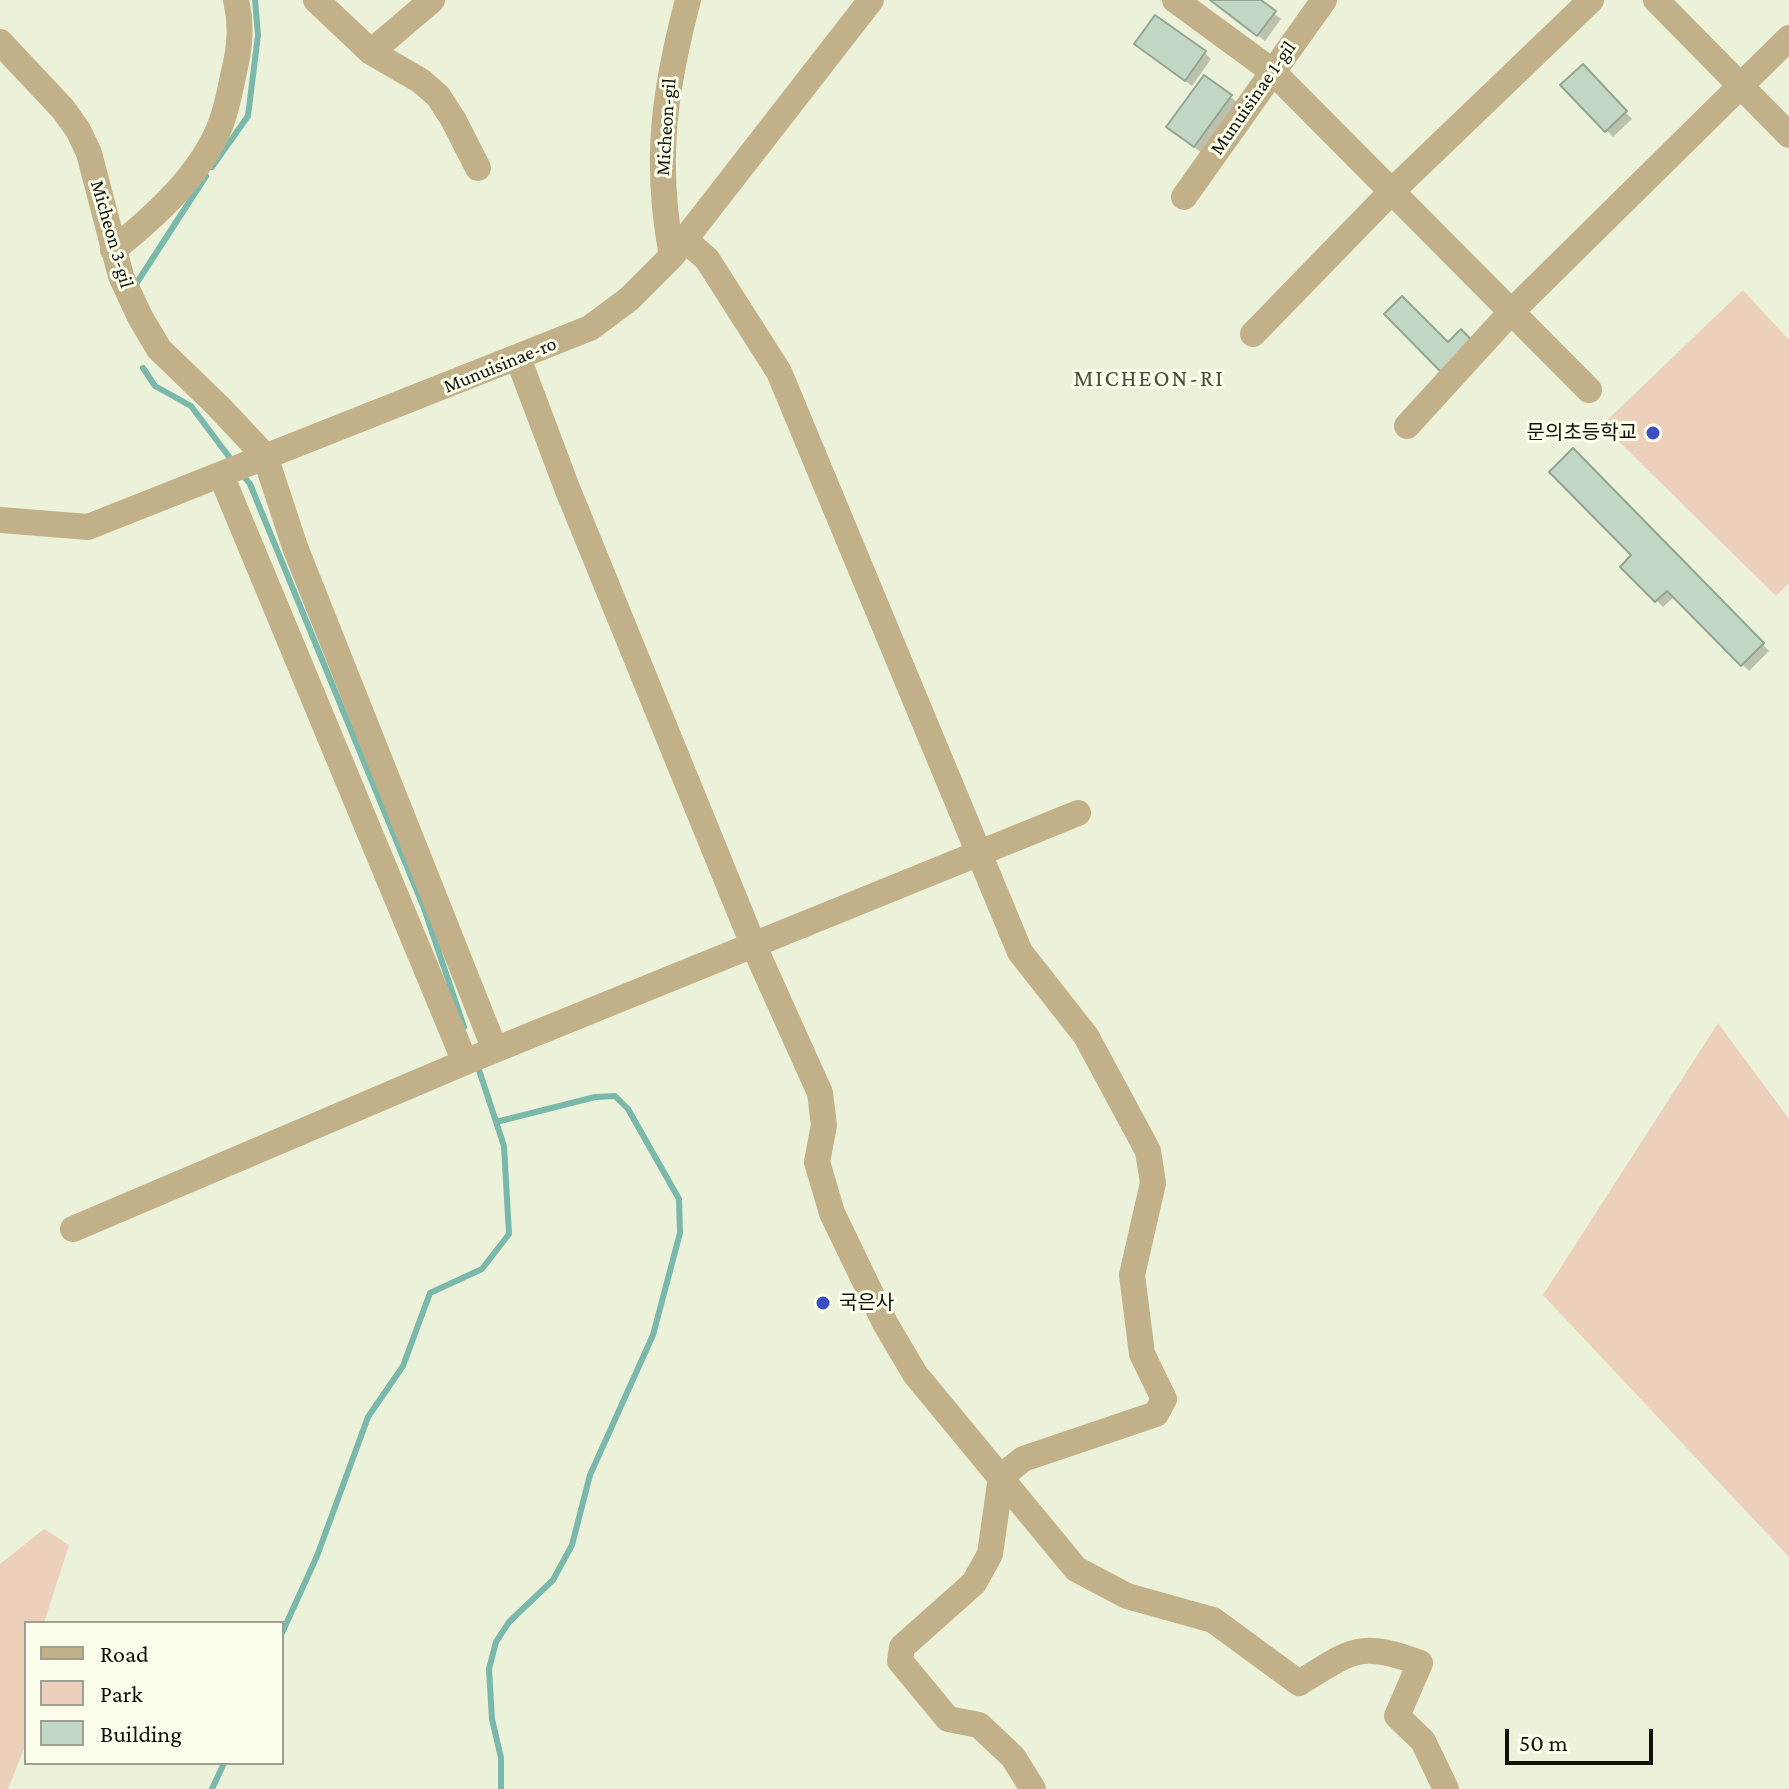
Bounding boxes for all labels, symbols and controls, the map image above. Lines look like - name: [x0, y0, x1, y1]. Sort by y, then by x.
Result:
- street label: Munuisinae 1-gil: [1205, 36, 1301, 160]
- street label: Micheon-gil: [651, 77, 681, 177]
- street label: Micheon 3-gil: [85, 177, 139, 291]
- street label: Munuisinae-ro: [440, 331, 560, 399]
- district label: MICHEON-RI: [1073, 365, 1225, 393]
- place label: 문의초등학교: [1527, 421, 1637, 445]
- marker: 문의초등학교: [1644, 424, 1662, 442]
- place label: 국은사: [839, 1291, 894, 1315]
- marker: 국은사: [814, 1294, 832, 1312]
- legend: [24, 1621, 284, 1765]
- text: Road: [100, 1640, 149, 1667]
- text: Park: [100, 1680, 143, 1707]
- scale bar: [1509, 1713, 1657, 1763]
- text: Building: [100, 1720, 182, 1747]
- text: 50 m: [1519, 1729, 1568, 1756]

